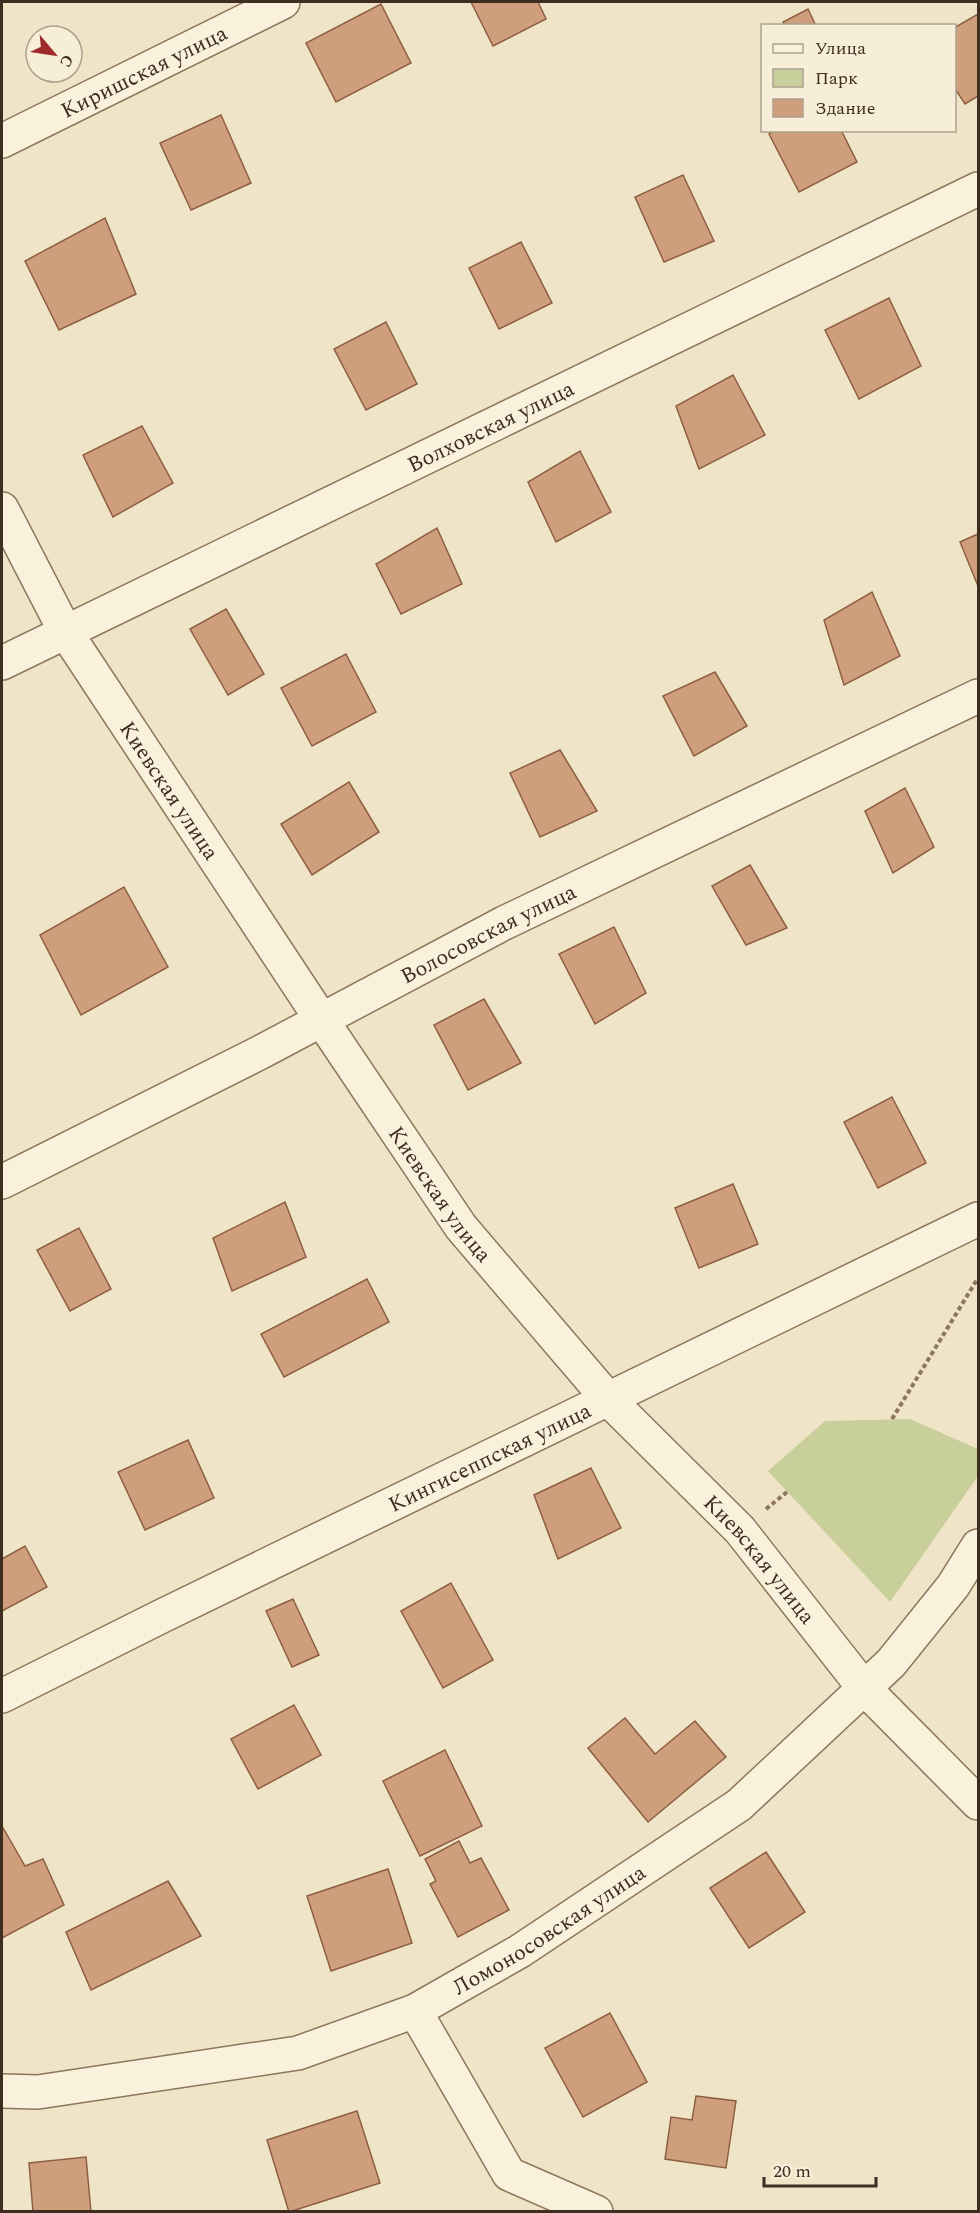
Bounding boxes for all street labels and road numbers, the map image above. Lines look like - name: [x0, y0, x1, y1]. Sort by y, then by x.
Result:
- street label: Киришская улица: [55, 17, 234, 128]
- street label: Волховская улица: [402, 372, 580, 482]
- street label: Киевская улица: [111, 715, 227, 867]
- street label: Волосовская улица: [395, 876, 582, 993]
- street label: Киевская улица: [380, 1120, 499, 1270]
- street label: Кингисеппская улица: [383, 1395, 597, 1521]
- street label: Киевская улица: [695, 1487, 823, 1632]
- street label: Ломоносовская улица: [447, 1857, 653, 2004]

